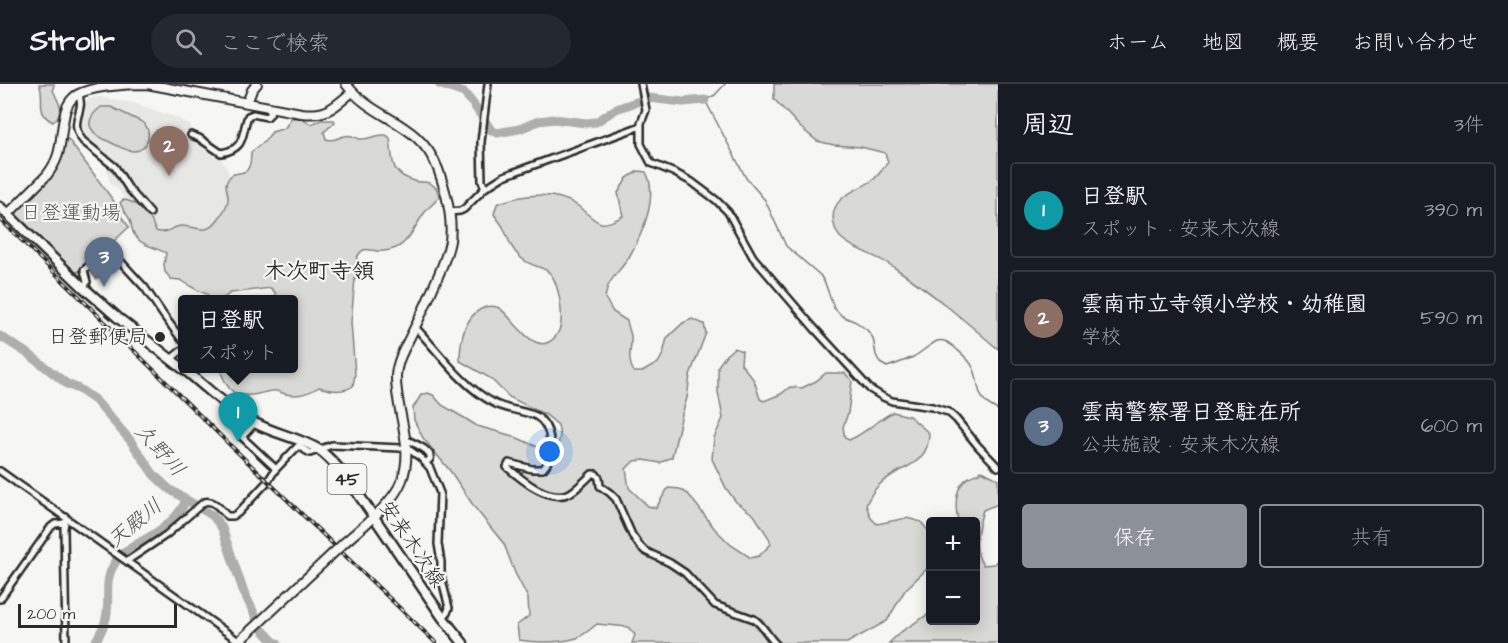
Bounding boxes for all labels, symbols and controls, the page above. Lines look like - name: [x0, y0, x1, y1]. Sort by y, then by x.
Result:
- search box: [151, 14, 571, 68]
- text: Strollr: [30, 22, 115, 61]
- icon: search: [172, 25, 205, 58]
- text: ここで検索: [220, 28, 330, 59]
- text: ホーム: [1107, 28, 1169, 57]
- text: 地図: [1202, 28, 1244, 57]
- text: 概要: [1277, 28, 1319, 57]
- text: お問い合わせ: [1352, 28, 1478, 57]
- text: 周辺: [1022, 107, 1074, 143]
- text: 3件: [1454, 111, 1484, 139]
- pin: 2: [150, 126, 188, 176]
- text: 日登駅: [1081, 181, 1147, 212]
- text: 1: [1042, 196, 1045, 224]
- text: 390 m: [1424, 196, 1482, 224]
- park label: 日登運動場: [21, 199, 121, 227]
- text: スポット · 安来木次線: [1081, 215, 1280, 243]
- pin: 3: [84, 238, 124, 287]
- district label: 木次町寺領: [264, 256, 374, 287]
- text: 雲南市立寺領小学校・幼稚園: [1081, 289, 1367, 320]
- popup: [178, 295, 298, 373]
- text: 2: [1038, 304, 1049, 332]
- text: 590 m: [1420, 304, 1482, 332]
- text: 日登駅: [198, 305, 264, 336]
- place label: 日登郵便局: [48, 323, 148, 351]
- text: 学校: [1081, 323, 1121, 351]
- marker: 日登郵便局: [153, 330, 167, 344]
- text: スポット: [198, 339, 278, 367]
- pin: 1: [218, 392, 258, 442]
- text: 雲南警察署日登駐在所: [1081, 397, 1301, 428]
- text: 3: [1038, 412, 1049, 440]
- text: 600 m: [1421, 412, 1482, 440]
- water label: 久野川: [128, 417, 192, 483]
- text: 公共施設 · 安来木次線: [1081, 431, 1280, 459]
- your location: [535, 437, 564, 466]
- road number: 45: [328, 464, 366, 494]
- water label: 天殿川: [102, 492, 168, 554]
- street label: 安来木次線: [372, 495, 452, 593]
- button: 保存: [1022, 504, 1247, 568]
- button: 共有: [1259, 504, 1484, 568]
- map controls: [926, 517, 980, 625]
- button: +: [926, 517, 980, 571]
- button: −: [926, 571, 980, 625]
- scale bar: [18, 601, 177, 628]
- text: 200 m: [27, 603, 75, 625]

